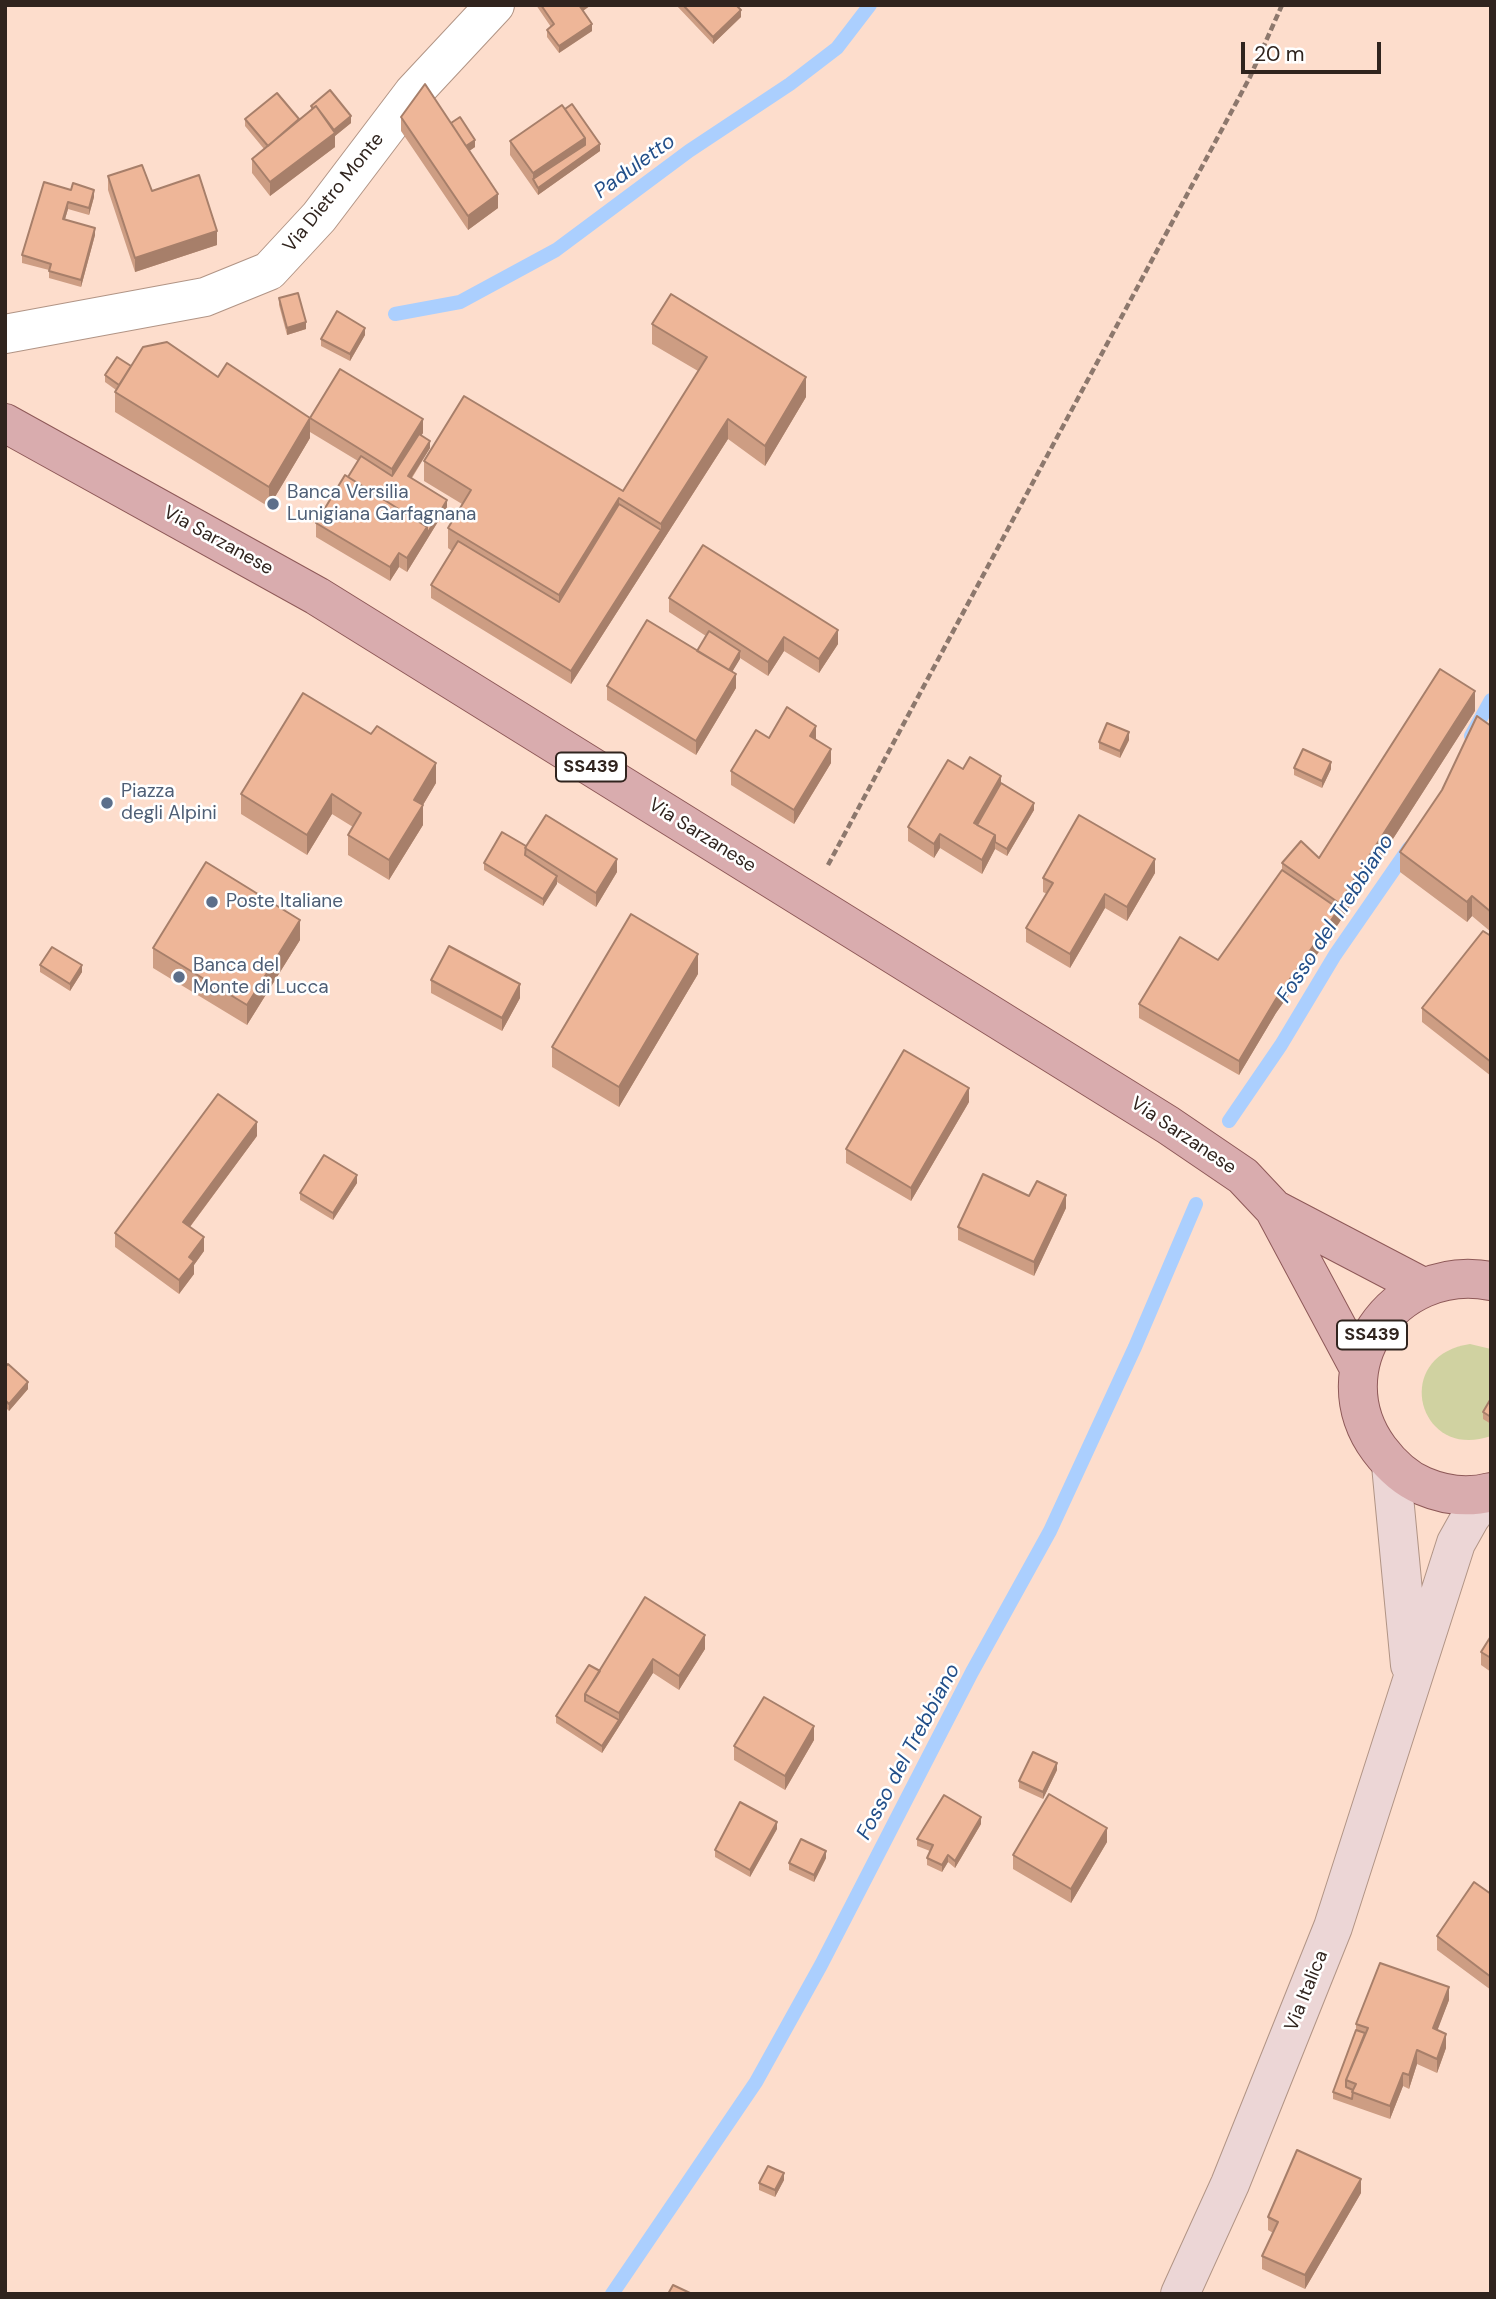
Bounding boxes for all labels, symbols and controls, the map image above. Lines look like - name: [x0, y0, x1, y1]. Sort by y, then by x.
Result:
- scale bar: [1244, 28, 1384, 72]
- text: 20 m: [1254, 40, 1305, 68]
- street label: Via Dietro Monte: [279, 129, 389, 257]
- water label: Paduletto: [590, 129, 680, 205]
- place label: Banca Versilia Lunigiana Garfagnana: [287, 482, 476, 526]
- marker: Banca Versilia Lunigiana Garfagnana: [265, 496, 281, 512]
- street label: Via Sarzanese: [159, 501, 277, 581]
- road number: SS439: [556, 752, 626, 782]
- place label: Piazza degli Alpini: [121, 781, 217, 825]
- street label: Via Sarzanese: [644, 794, 760, 878]
- marker: Piazza degli Alpini: [99, 795, 115, 811]
- water label: Fosso del Trebbiano: [1272, 830, 1400, 1008]
- place label: Poste Italiane: [226, 891, 343, 913]
- marker: Poste Italiane: [204, 894, 220, 910]
- place label: Banca del Monte di Lucca: [193, 955, 329, 999]
- marker: Banca del Monte di Lucca: [171, 969, 187, 985]
- street label: Via Sarzanese: [1126, 1092, 1240, 1180]
- road number: SS439: [1337, 1320, 1407, 1350]
- water label: Fosso del Trebbiano: [852, 1660, 966, 1844]
- street label: Via Italica: [1281, 1947, 1333, 2035]

